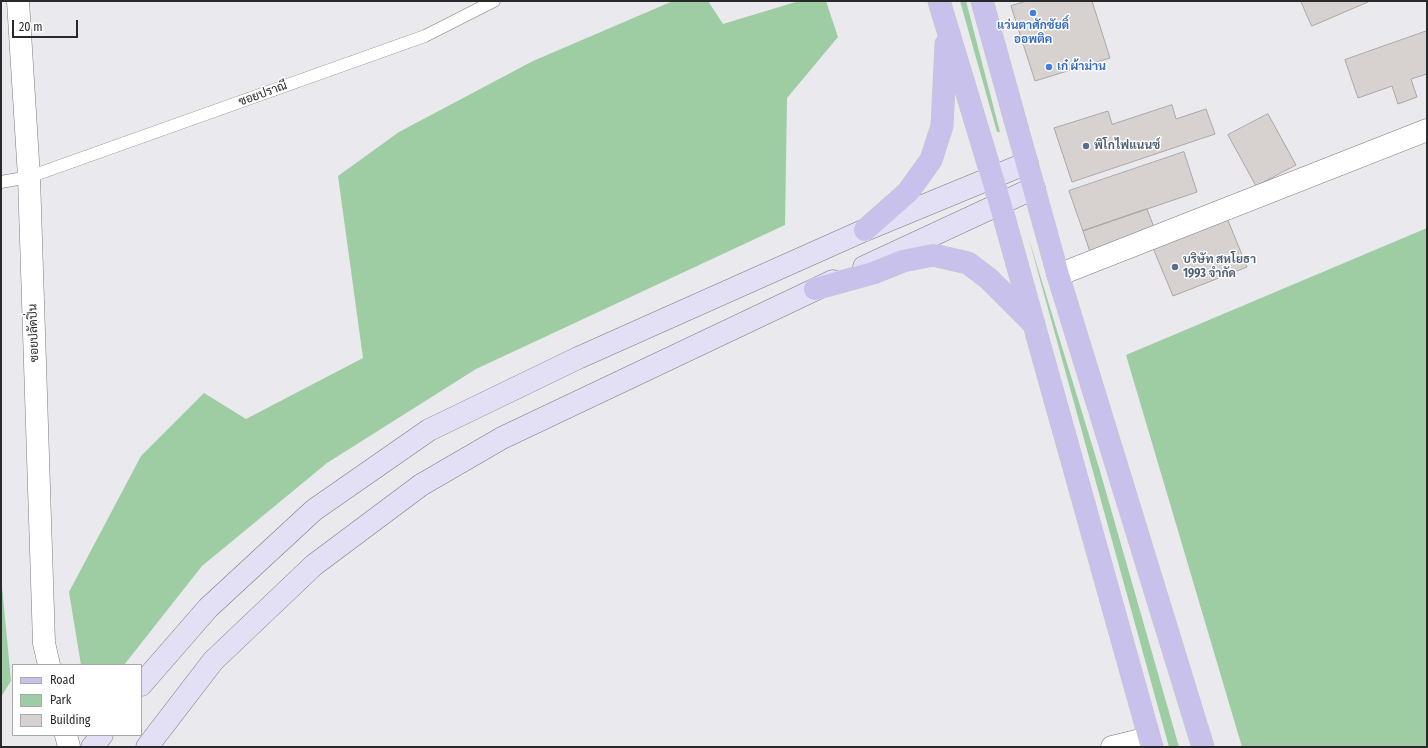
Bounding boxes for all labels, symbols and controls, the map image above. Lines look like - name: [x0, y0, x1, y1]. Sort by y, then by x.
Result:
- marker: แว่นตาศักชัยดิ์ ออพติค: [1028, 8, 1038, 18]
- scale bar: [14, 12, 80, 38]
- place label: แว่นตาศักชัยดิ์ ออพติค: [997, 19, 1069, 47]
- text: 20 m: [19, 20, 43, 34]
- place label: เก๋ ผ้าม่าน: [1057, 60, 1106, 74]
- marker: เก๋ ผ้าม่าน: [1044, 62, 1054, 72]
- street label: ซอยปราณี: [237, 79, 289, 109]
- place label: พิโกไฟแนนซ์: [1094, 139, 1160, 153]
- marker: พิโกไฟแนนซ์: [1081, 141, 1091, 151]
- place label: บริษัท สหโยธา 1993 จำกัด: [1183, 253, 1256, 281]
- marker: บริษัท สหโยธา 1993 จำกัด: [1170, 262, 1180, 272]
- street label: ซอยปลัดปิ่น: [26, 303, 42, 363]
- legend: [12, 664, 142, 736]
- text: Road: [50, 673, 75, 687]
- text: Park: [50, 693, 71, 707]
- text: Building: [50, 713, 90, 727]

